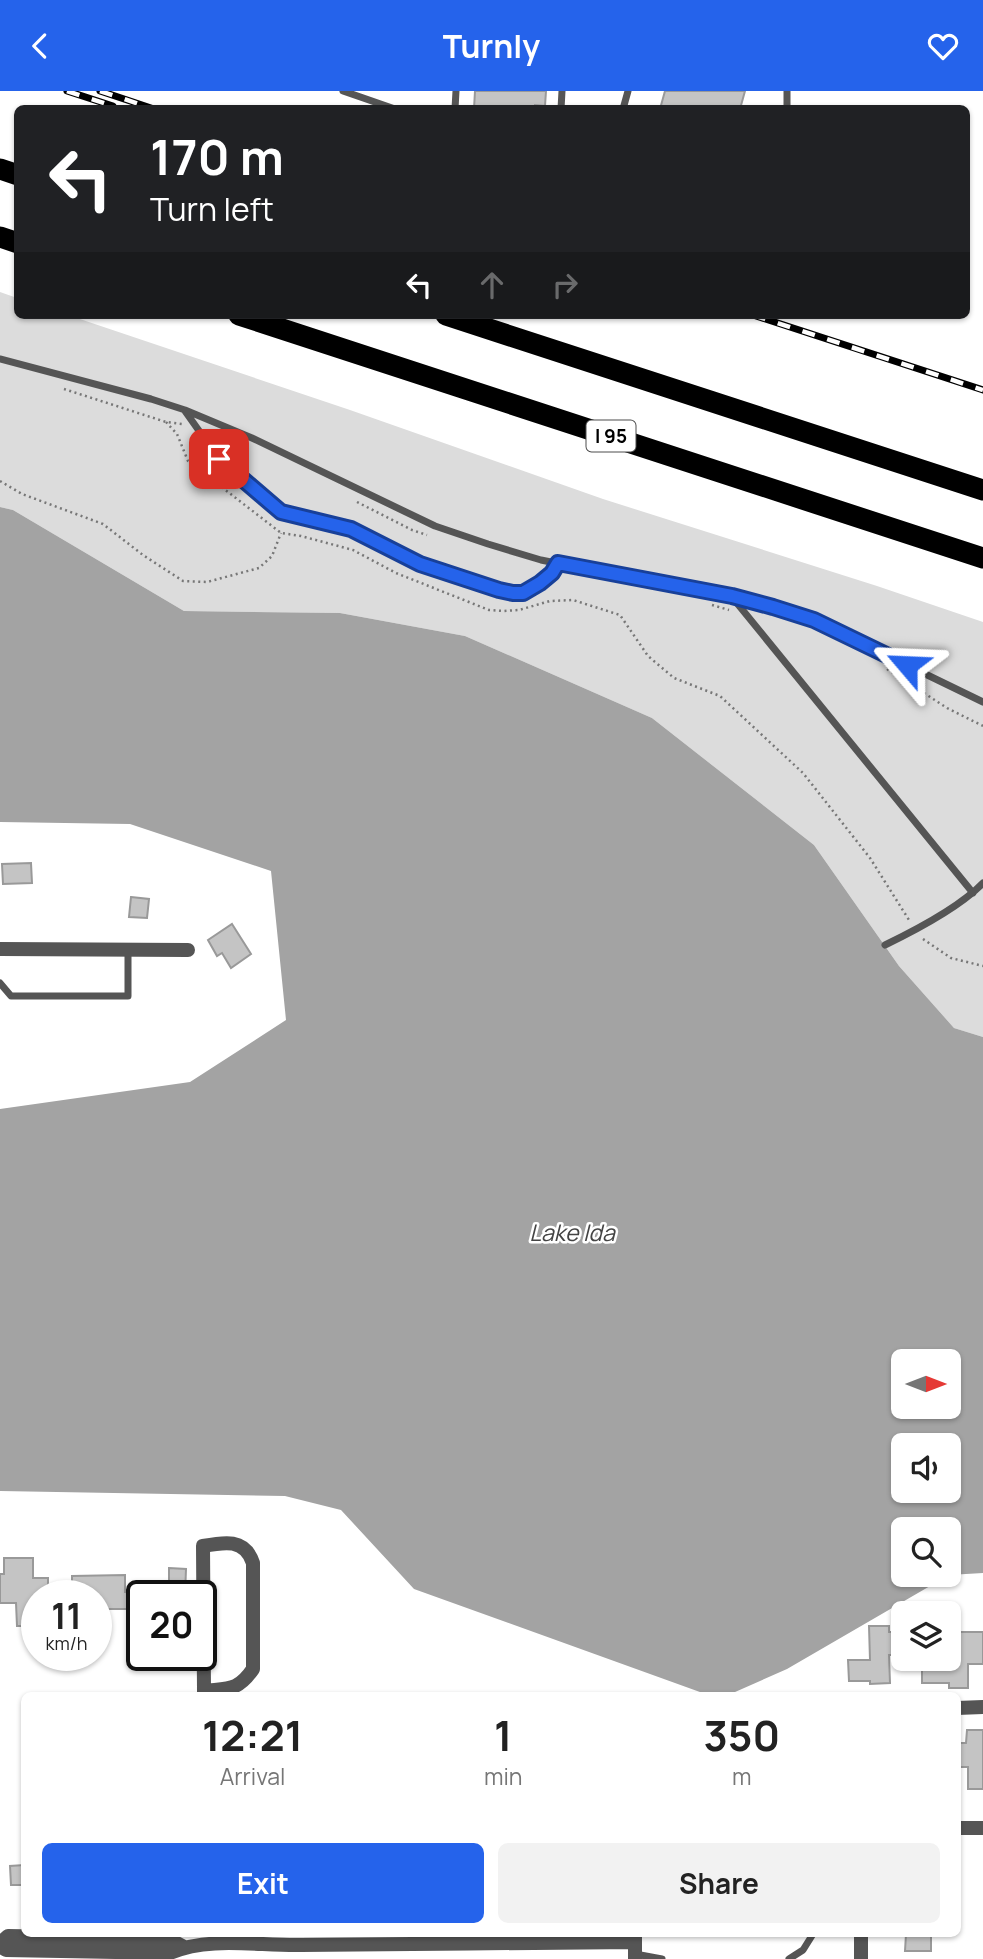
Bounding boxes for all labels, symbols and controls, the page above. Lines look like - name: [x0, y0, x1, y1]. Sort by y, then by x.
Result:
- text: Turnly: [443, 24, 540, 68]
- icon: back: [21, 27, 59, 65]
- icon: heart: [924, 27, 962, 65]
- text: 170 m: [150, 123, 284, 190]
- icon: left: [35, 133, 126, 224]
- text: Turn left: [150, 187, 274, 231]
- icon: left: [400, 266, 438, 304]
- icon: ahead: [473, 266, 511, 304]
- icon: right: [546, 266, 584, 304]
- road number: I 95: [586, 421, 636, 451]
- pin: [189, 429, 249, 489]
- icon: arrive: [200, 440, 238, 478]
- position arrow: [870, 628, 944, 702]
- water label: Lake Ida: [529, 1216, 616, 1248]
- north arrow: [891, 1349, 961, 1419]
- map controls: [891, 1349, 961, 1671]
- button: sound: [891, 1433, 961, 1503]
- button: search: [891, 1517, 961, 1587]
- speed limit sign: 20: [126, 1580, 217, 1671]
- text: 11: [51, 1592, 82, 1640]
- button: layers: [891, 1601, 961, 1671]
- text: km/h: [46, 1631, 87, 1655]
- text: 12:21: [202, 1706, 303, 1764]
- text: 1: [494, 1706, 512, 1764]
- text: 350: [703, 1706, 780, 1764]
- text: Arrival: [220, 1760, 285, 1792]
- text: min: [484, 1760, 523, 1792]
- text: m: [732, 1760, 752, 1792]
- button: Exit: [42, 1843, 484, 1923]
- button: Share: [498, 1843, 940, 1923]

